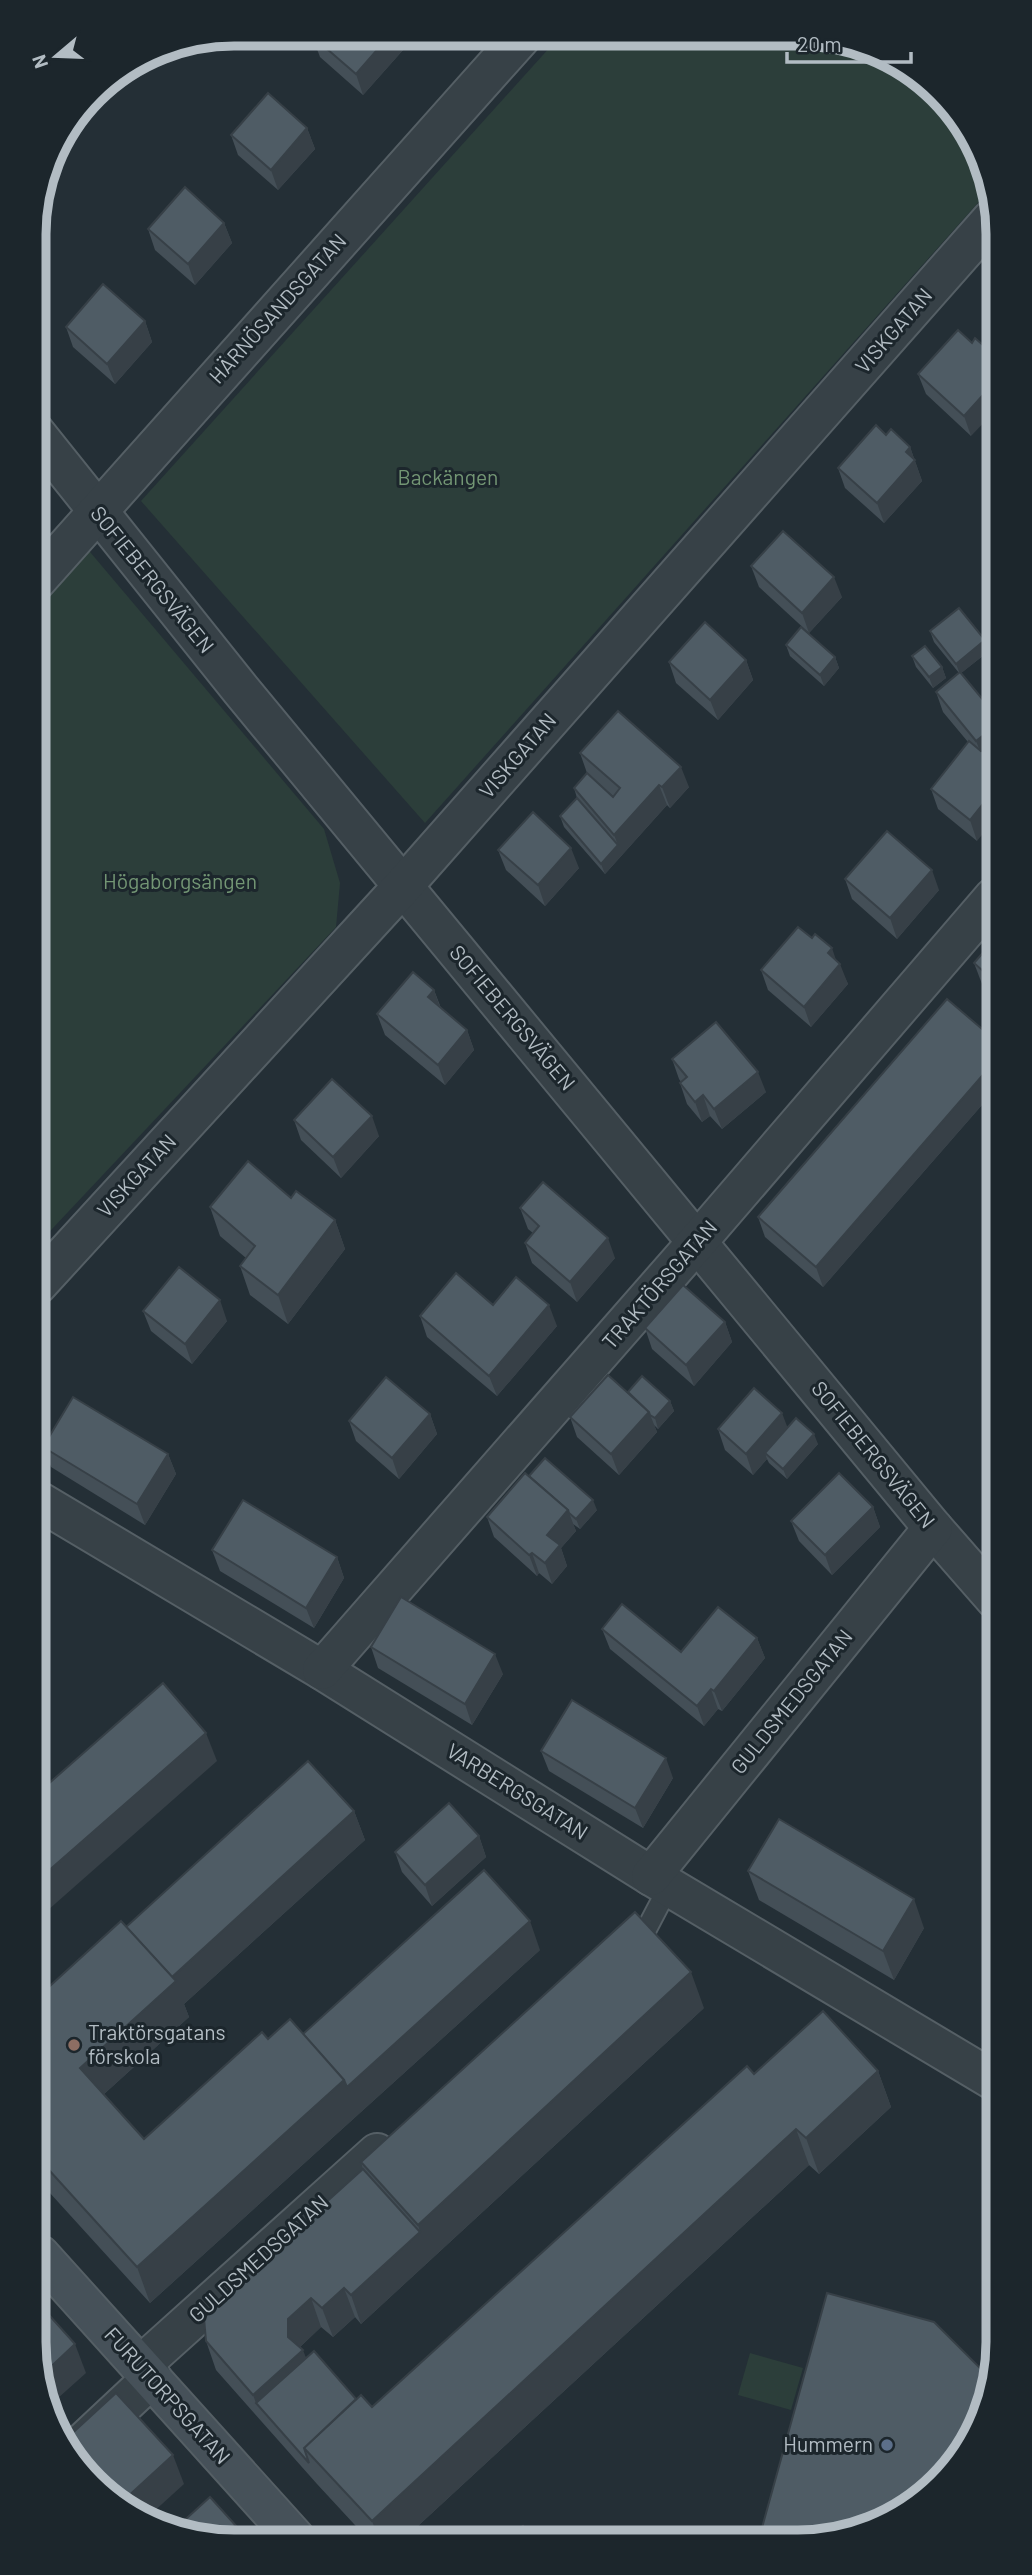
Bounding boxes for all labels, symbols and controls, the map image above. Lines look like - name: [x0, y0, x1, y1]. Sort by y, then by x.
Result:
- north arrow: [21, 21, 91, 91]
- scale bar: [787, 21, 911, 65]
- text: 20 m: [797, 31, 842, 56]
- text: N: [27, 52, 52, 71]
- street label: HÄRNÖSANDSGATAN: [203, 228, 351, 388]
- street label: VISKGATAN: [849, 282, 937, 378]
- park label: Backängen: [398, 464, 498, 489]
- street label: SOFIEBERGSVÄGEN: [86, 501, 220, 658]
- street label: VISKGATAN: [473, 707, 561, 803]
- park label: Högaborgsängen: [103, 868, 257, 893]
- street label: SOFIEBERGSVÄGEN: [445, 939, 581, 1095]
- street label: VISKGATAN: [91, 1128, 181, 1222]
- street label: TRAKTÖRSGATAN: [596, 1215, 722, 1353]
- street label: SOFIEBERGSVÄGEN: [807, 1376, 941, 1533]
- street label: GULDSMEDSGATAN: [725, 1624, 857, 1778]
- street label: VARBERGSGATAN: [443, 1737, 593, 1844]
- place label: Traktörsgatans förskola: [88, 2019, 226, 2068]
- marker: Traktörsgatans förskola: [66, 2037, 82, 2053]
- street label: GULDSMEDSGATAN: [183, 2189, 333, 2327]
- street label: FURUTORPSGATAN: [100, 2321, 236, 2469]
- place label: Hummern: [783, 2431, 873, 2456]
- marker: Hummern: [879, 2437, 895, 2453]

